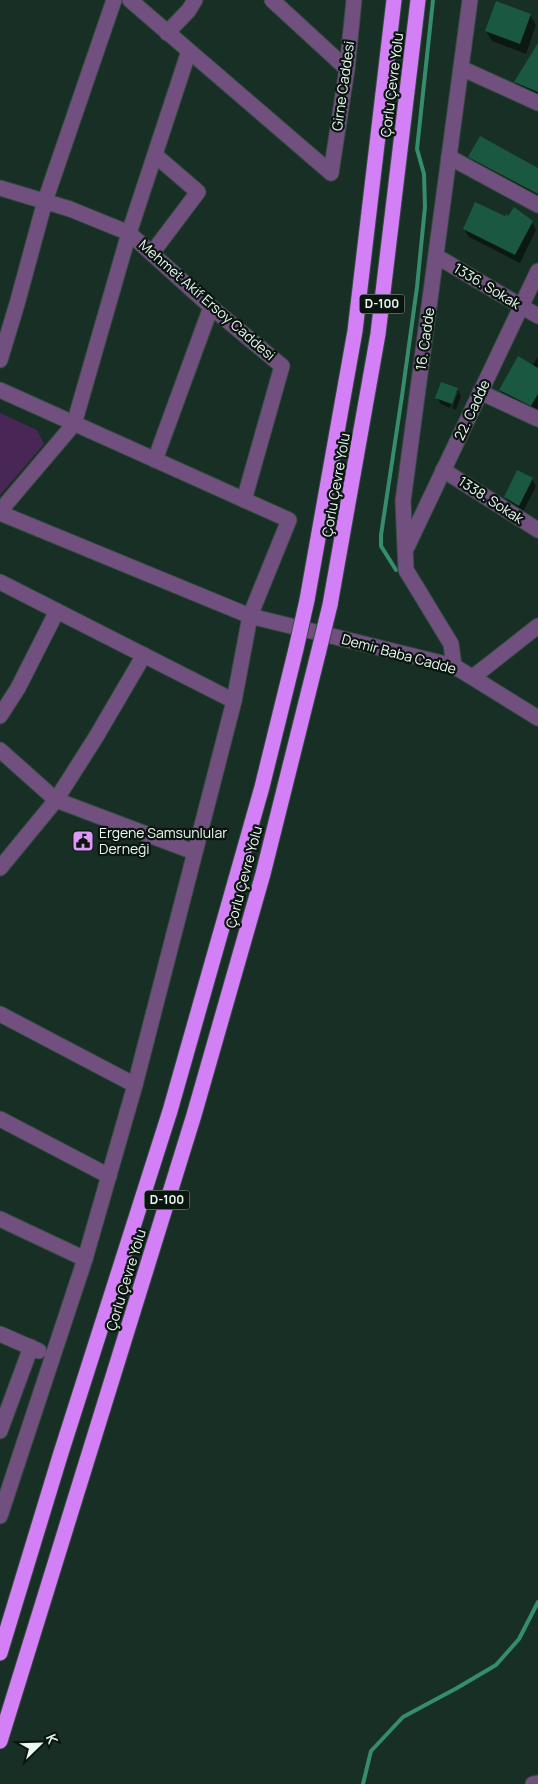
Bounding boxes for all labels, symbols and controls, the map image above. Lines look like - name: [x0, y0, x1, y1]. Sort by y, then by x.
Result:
- street label: Çorlu Çevre Yolu: [376, 32, 407, 138]
- street label: Girne Caddesi: [327, 40, 358, 132]
- street label: Mehmet Akif Ersoy Caddesi: [135, 235, 280, 364]
- street label: 1336. Sokak: [450, 258, 525, 313]
- road number: D-100: [360, 294, 404, 314]
- street label: 16. Cadde: [411, 306, 438, 371]
- street label: 22. Cadde: [449, 376, 494, 443]
- street label: Çorlu Çevre Yolu: [317, 431, 354, 538]
- street label: 1338. Sokak: [455, 471, 528, 528]
- street label: Demir Baba Cadde: [340, 629, 459, 678]
- place label: Ergene Samsunlular Derneği: [99, 823, 227, 858]
- street label: Çorlu Çevre Yolu: [221, 824, 266, 930]
- public building icon: Ergene Samsunlular Derneği: [71, 829, 95, 853]
- road number: D-100: [144, 1190, 190, 1210]
- street label: Çorlu Çevre Yolu: [101, 1227, 150, 1333]
- north arrow: [15, 1719, 65, 1769]
- text: K: [42, 1731, 63, 1747]

